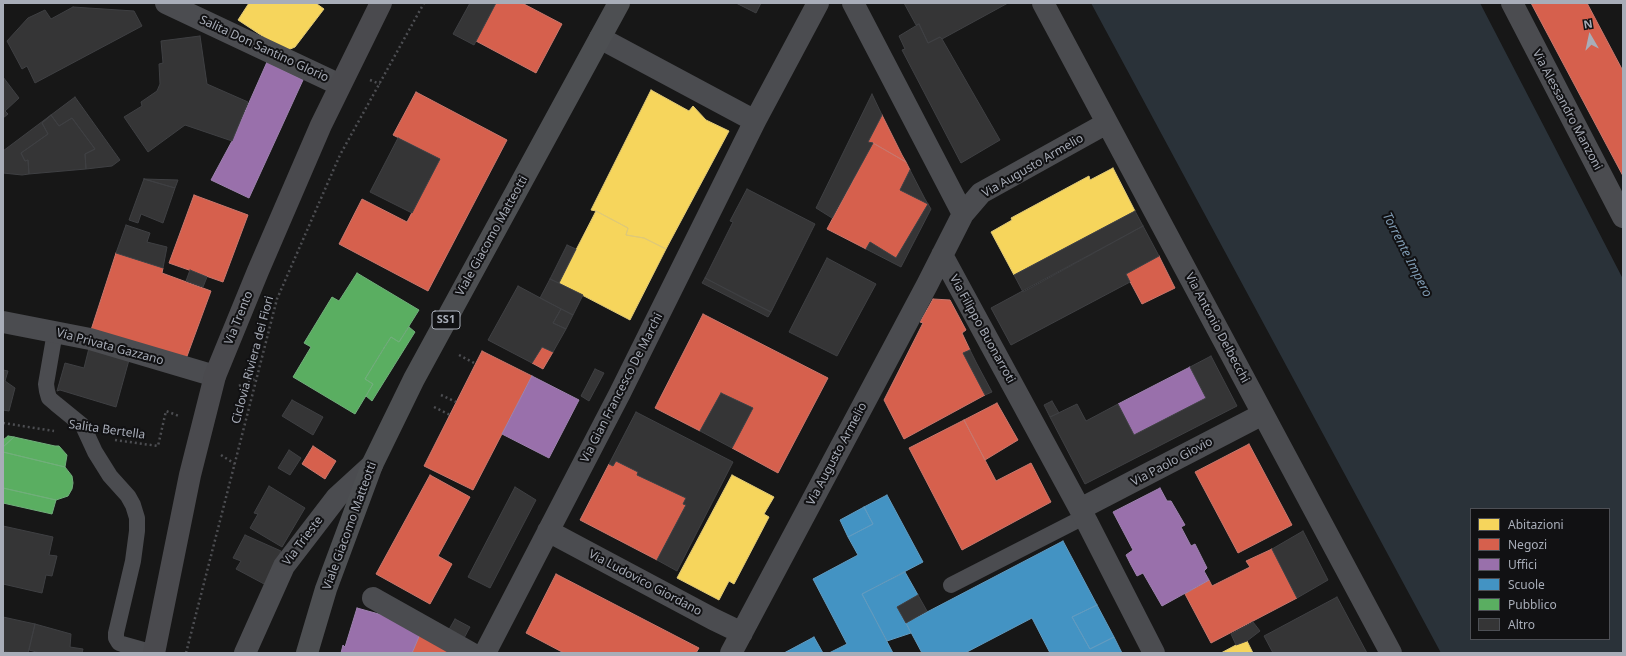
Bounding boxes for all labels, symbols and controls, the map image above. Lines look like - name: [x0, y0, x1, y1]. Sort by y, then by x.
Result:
- street label: Salita Don Santino Glorio: [197, 13, 331, 85]
- north arrow: [1570, 16, 1610, 56]
- text: N: [1582, 16, 1594, 32]
- street label: Via Alessandro Manzoni: [1529, 47, 1605, 173]
- street label: Via Augusto Armelio: [980, 131, 1086, 201]
- street label: Viale Giacomo Matteotti: [453, 173, 531, 299]
- water label: Torrente Impero: [1379, 210, 1435, 300]
- street label: Via Antonio Delbecchi: [1182, 271, 1252, 385]
- street label: Via Filippo Buonarroti: [946, 272, 1018, 386]
- street label: Via Trento: [222, 289, 256, 347]
- street label: Ciclovia Riviera dei Fiori: [229, 295, 277, 425]
- road number: SS1: [432, 311, 460, 329]
- street label: Via Gian Francesco De Marchi: [578, 311, 666, 465]
- street label: Via Privata Gazzano: [55, 326, 165, 368]
- street label: Via Augusto Armelio: [804, 400, 870, 508]
- street label: Salita Bertella: [68, 417, 146, 443]
- street label: Via Paolo Giovio: [1129, 434, 1215, 490]
- street label: Viale Giacomo Matteotti: [320, 460, 380, 592]
- legend: [1470, 508, 1610, 640]
- street label: Via Trieste: [280, 514, 326, 568]
- text: Abitazioni: [1508, 516, 1564, 533]
- text: Negozi: [1508, 536, 1547, 553]
- street label: Via Ludovico Giordano: [586, 547, 704, 619]
- text: Uffici: [1508, 556, 1537, 573]
- text: Scuole: [1508, 576, 1545, 593]
- text: Pubblico: [1508, 596, 1557, 613]
- text: Altro: [1508, 616, 1535, 633]

